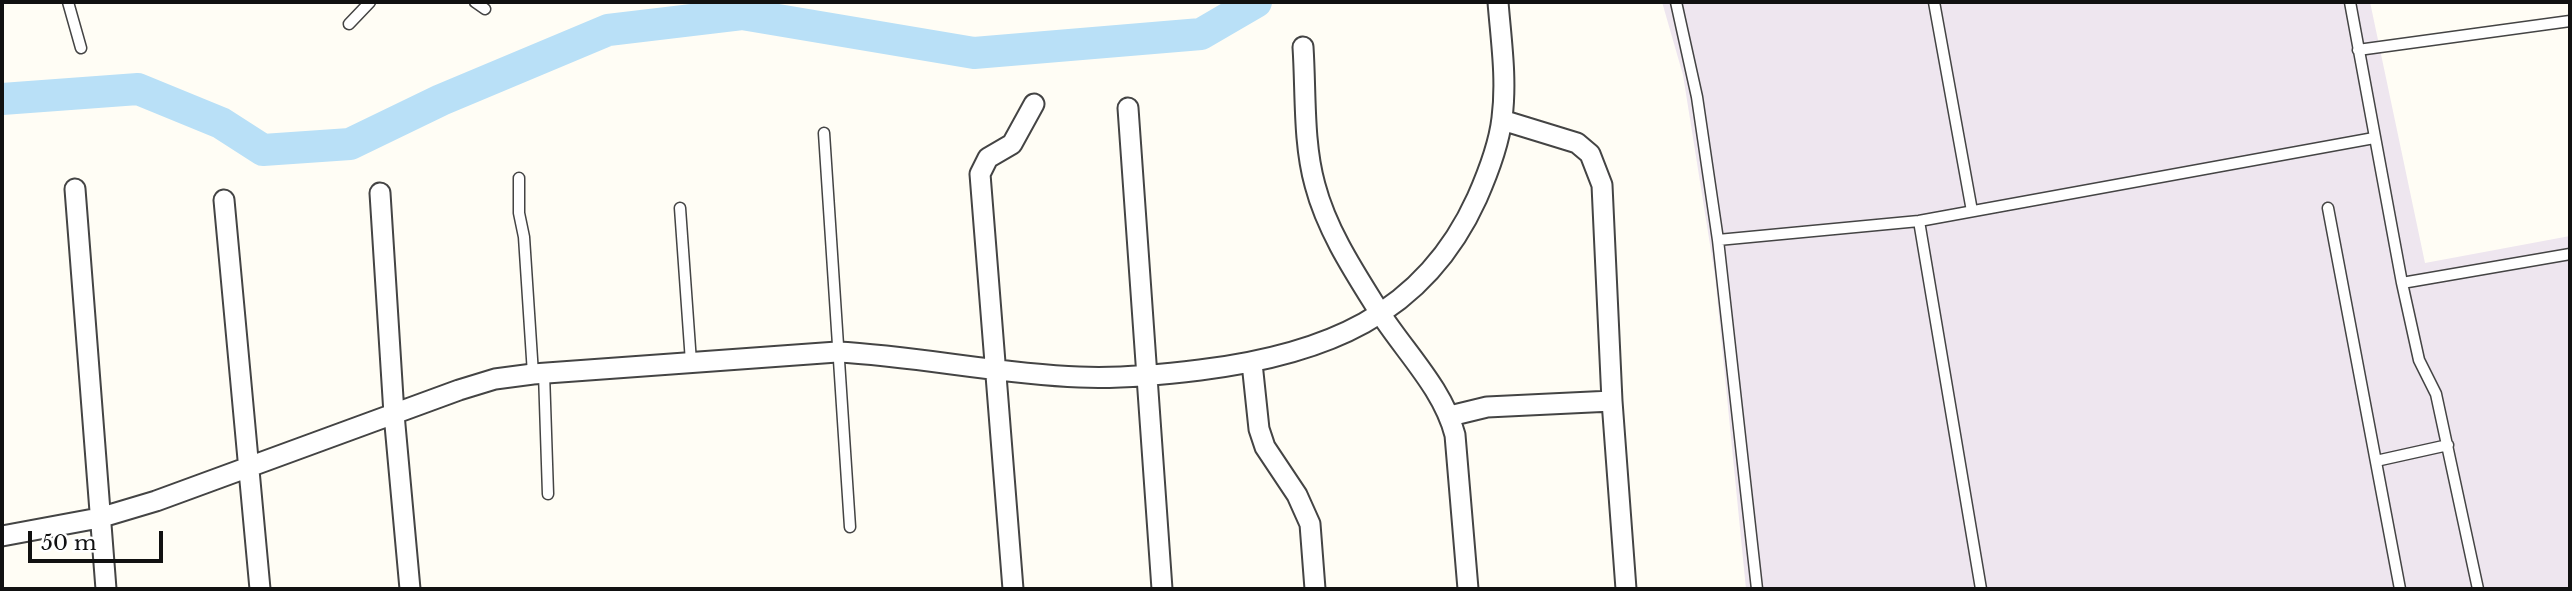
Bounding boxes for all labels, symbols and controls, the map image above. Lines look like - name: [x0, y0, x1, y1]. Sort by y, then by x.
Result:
- scale bar: [32, 518, 166, 562]
- text: 50 m: [41, 530, 96, 556]

